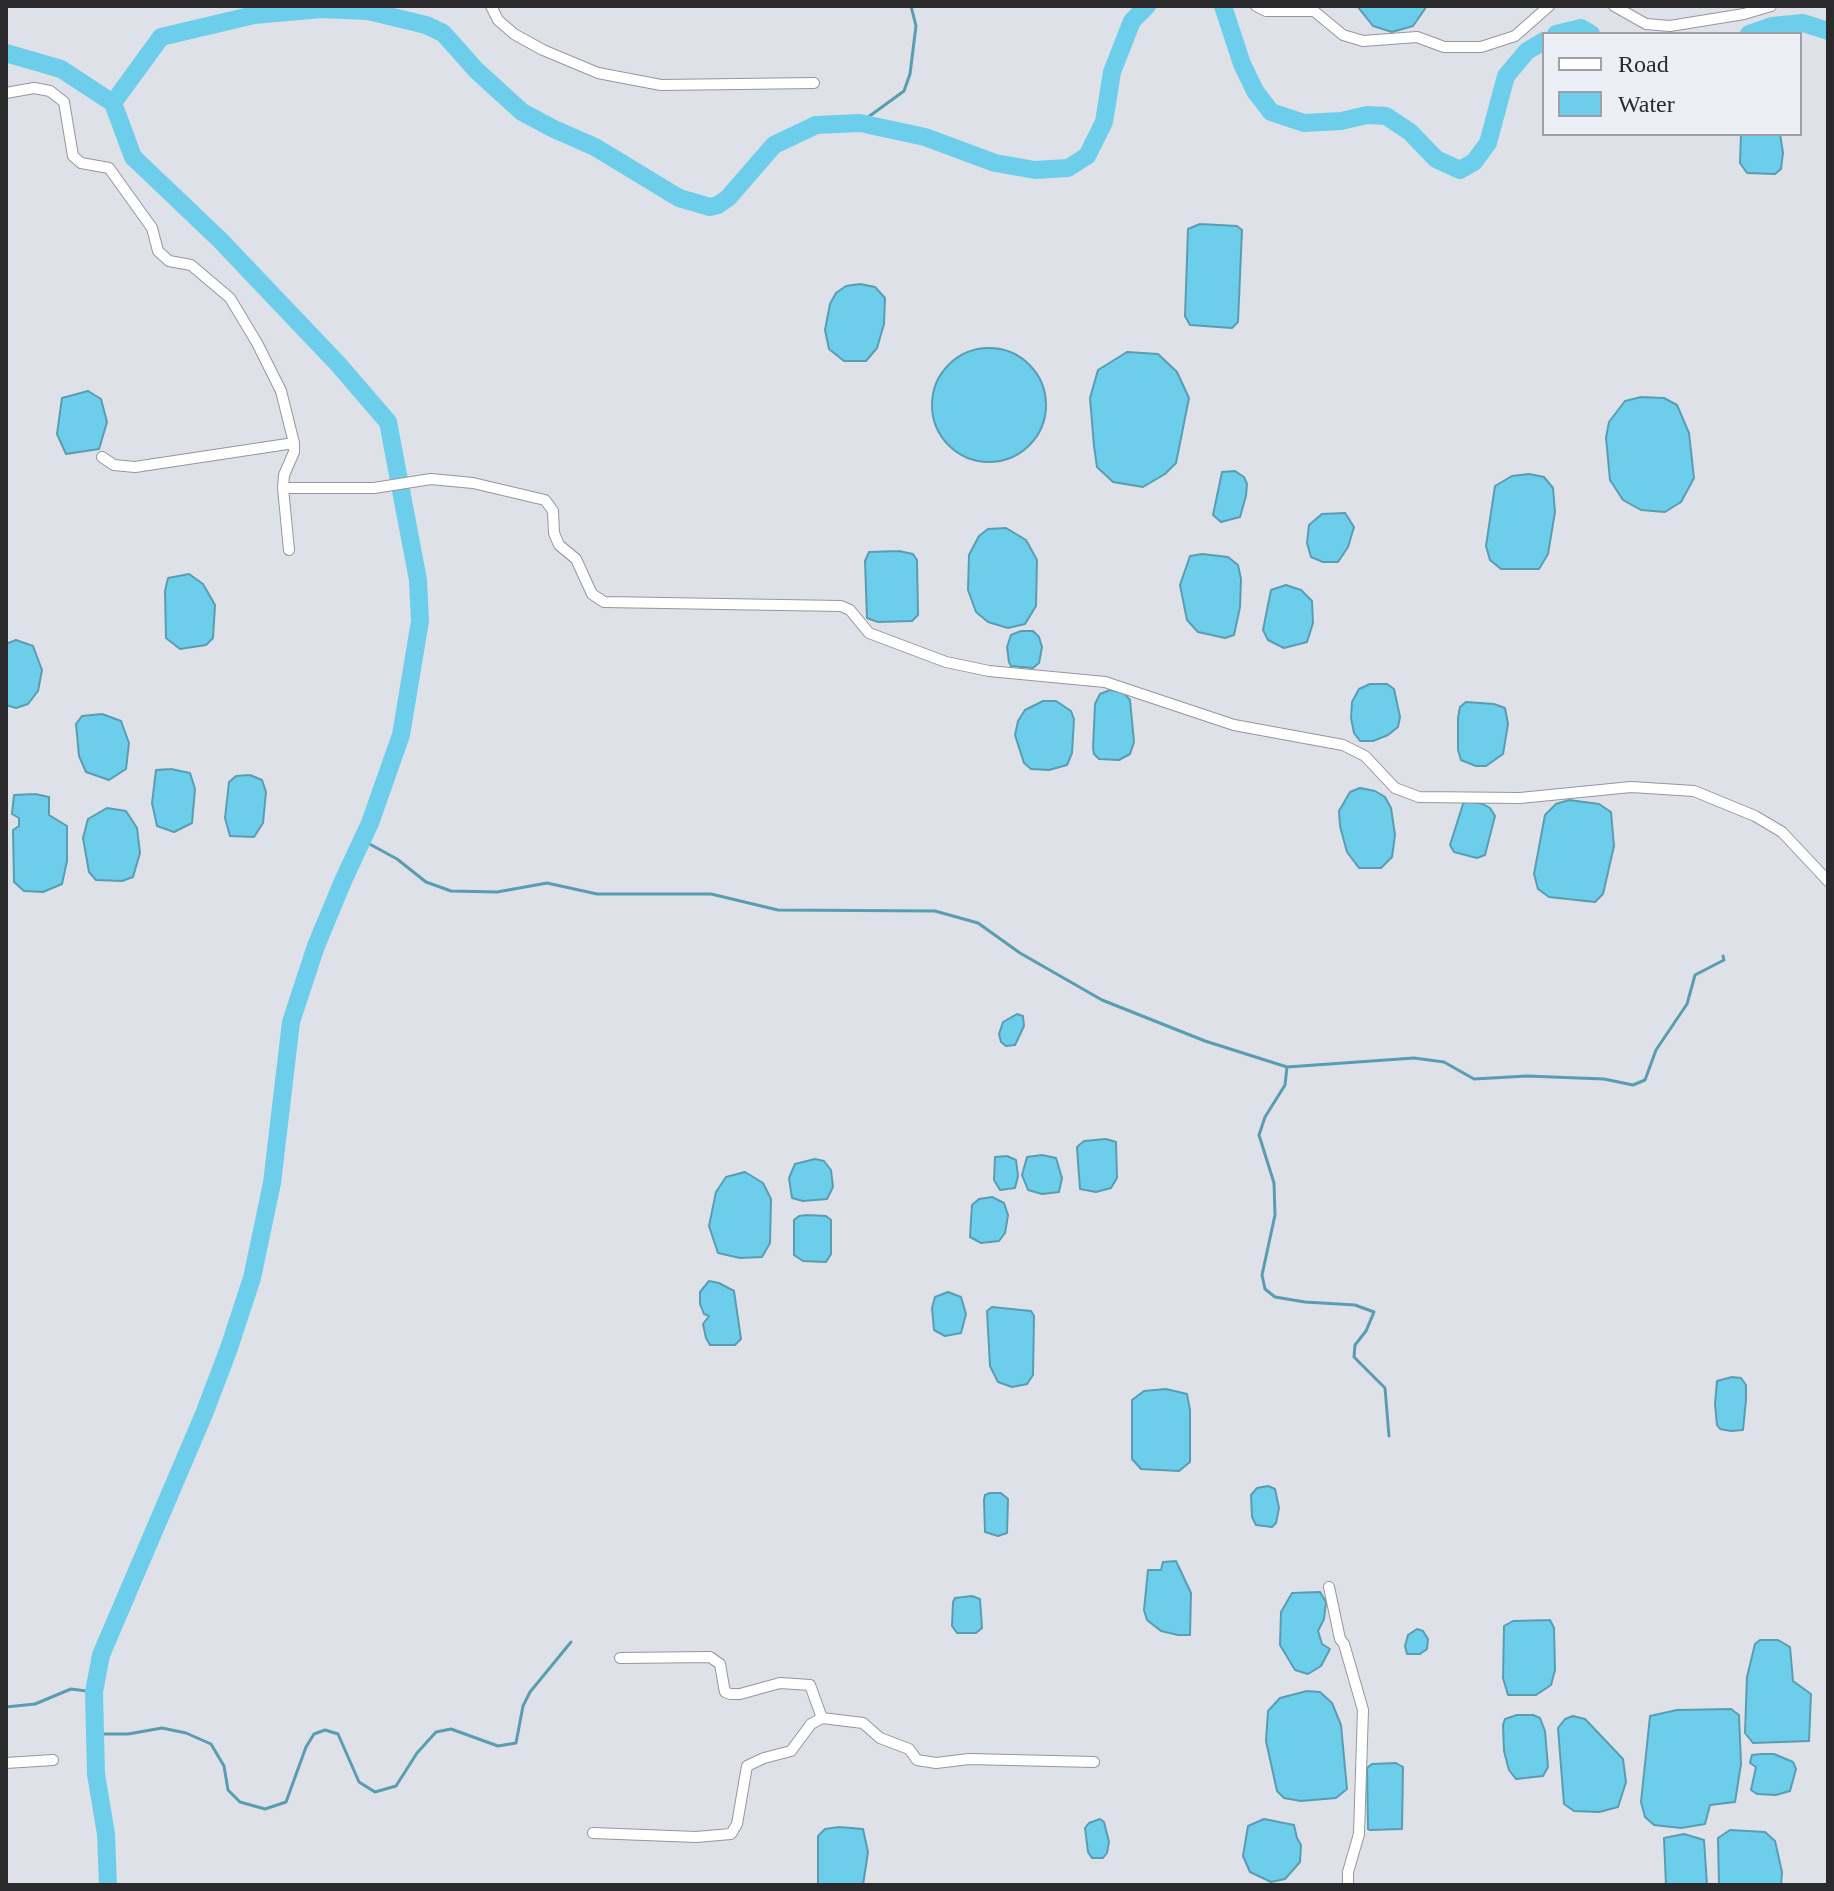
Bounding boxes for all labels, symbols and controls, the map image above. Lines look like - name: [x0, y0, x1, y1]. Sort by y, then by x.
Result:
- legend: [1542, 32, 1802, 136]
- text: Road: [1618, 51, 1669, 77]
- text: Water: [1618, 91, 1675, 117]

